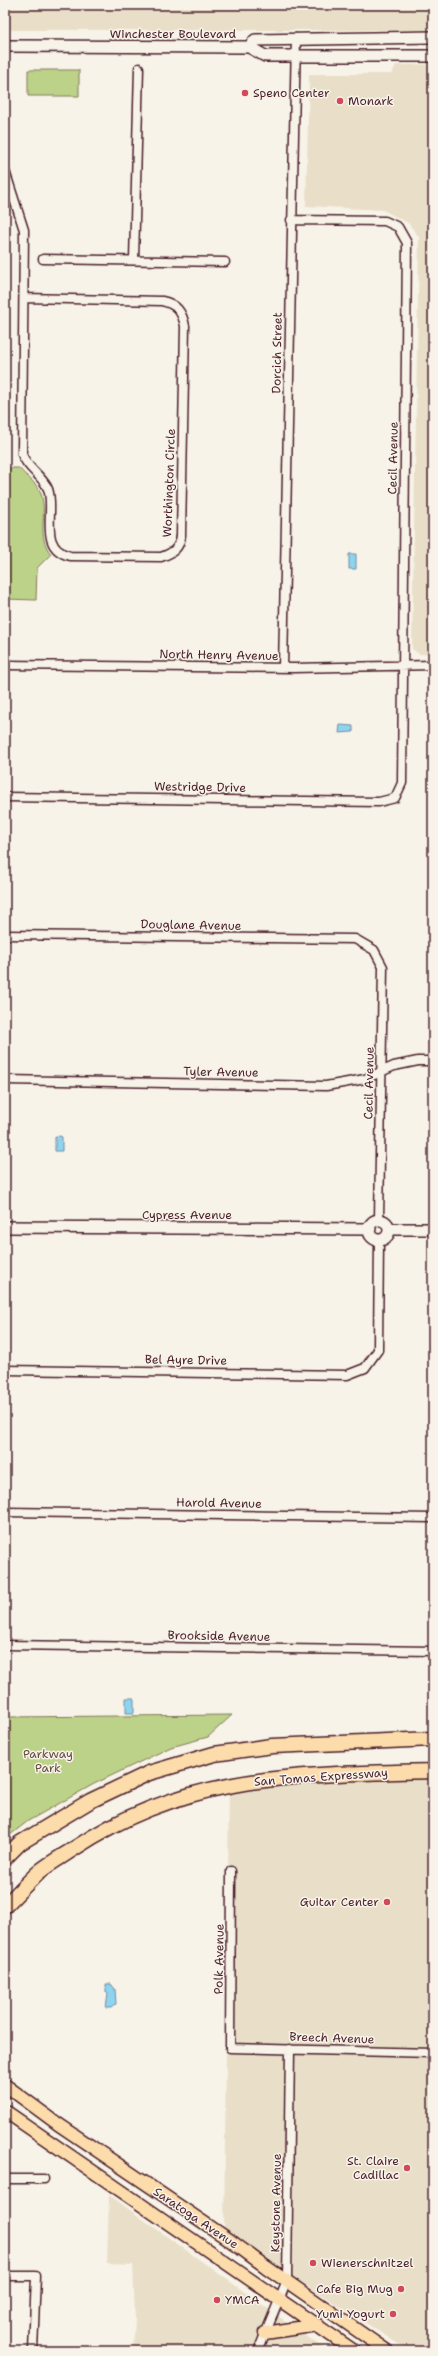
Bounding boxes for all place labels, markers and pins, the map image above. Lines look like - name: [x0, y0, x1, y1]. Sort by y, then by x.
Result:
- place label: Speno Center: [253, 85, 330, 101]
- marker: Speno Center: [240, 88, 250, 98]
- place label: Monark: [348, 93, 394, 109]
- marker: Monark: [335, 96, 345, 106]
- place label: Guitar Center: [300, 1894, 379, 1910]
- marker: Guitar Center: [382, 1897, 392, 1907]
- place label: St. Claire Cadillac: [347, 2153, 399, 2183]
- marker: St. Claire Cadillac: [402, 2163, 412, 2173]
- place label: Wienerschnitzel: [321, 2255, 414, 2271]
- marker: Wienerschnitzel: [308, 2258, 318, 2268]
- place label: Cafe Big Mug: [316, 2281, 393, 2297]
- marker: Cafe Big Mug: [396, 2284, 406, 2294]
- place label: YMCA: [225, 2292, 260, 2308]
- marker: YMCA: [212, 2295, 222, 2305]
- place label: Yumi Yogurt: [316, 2306, 385, 2322]
- marker: Yumi Yogurt: [388, 2309, 398, 2319]

